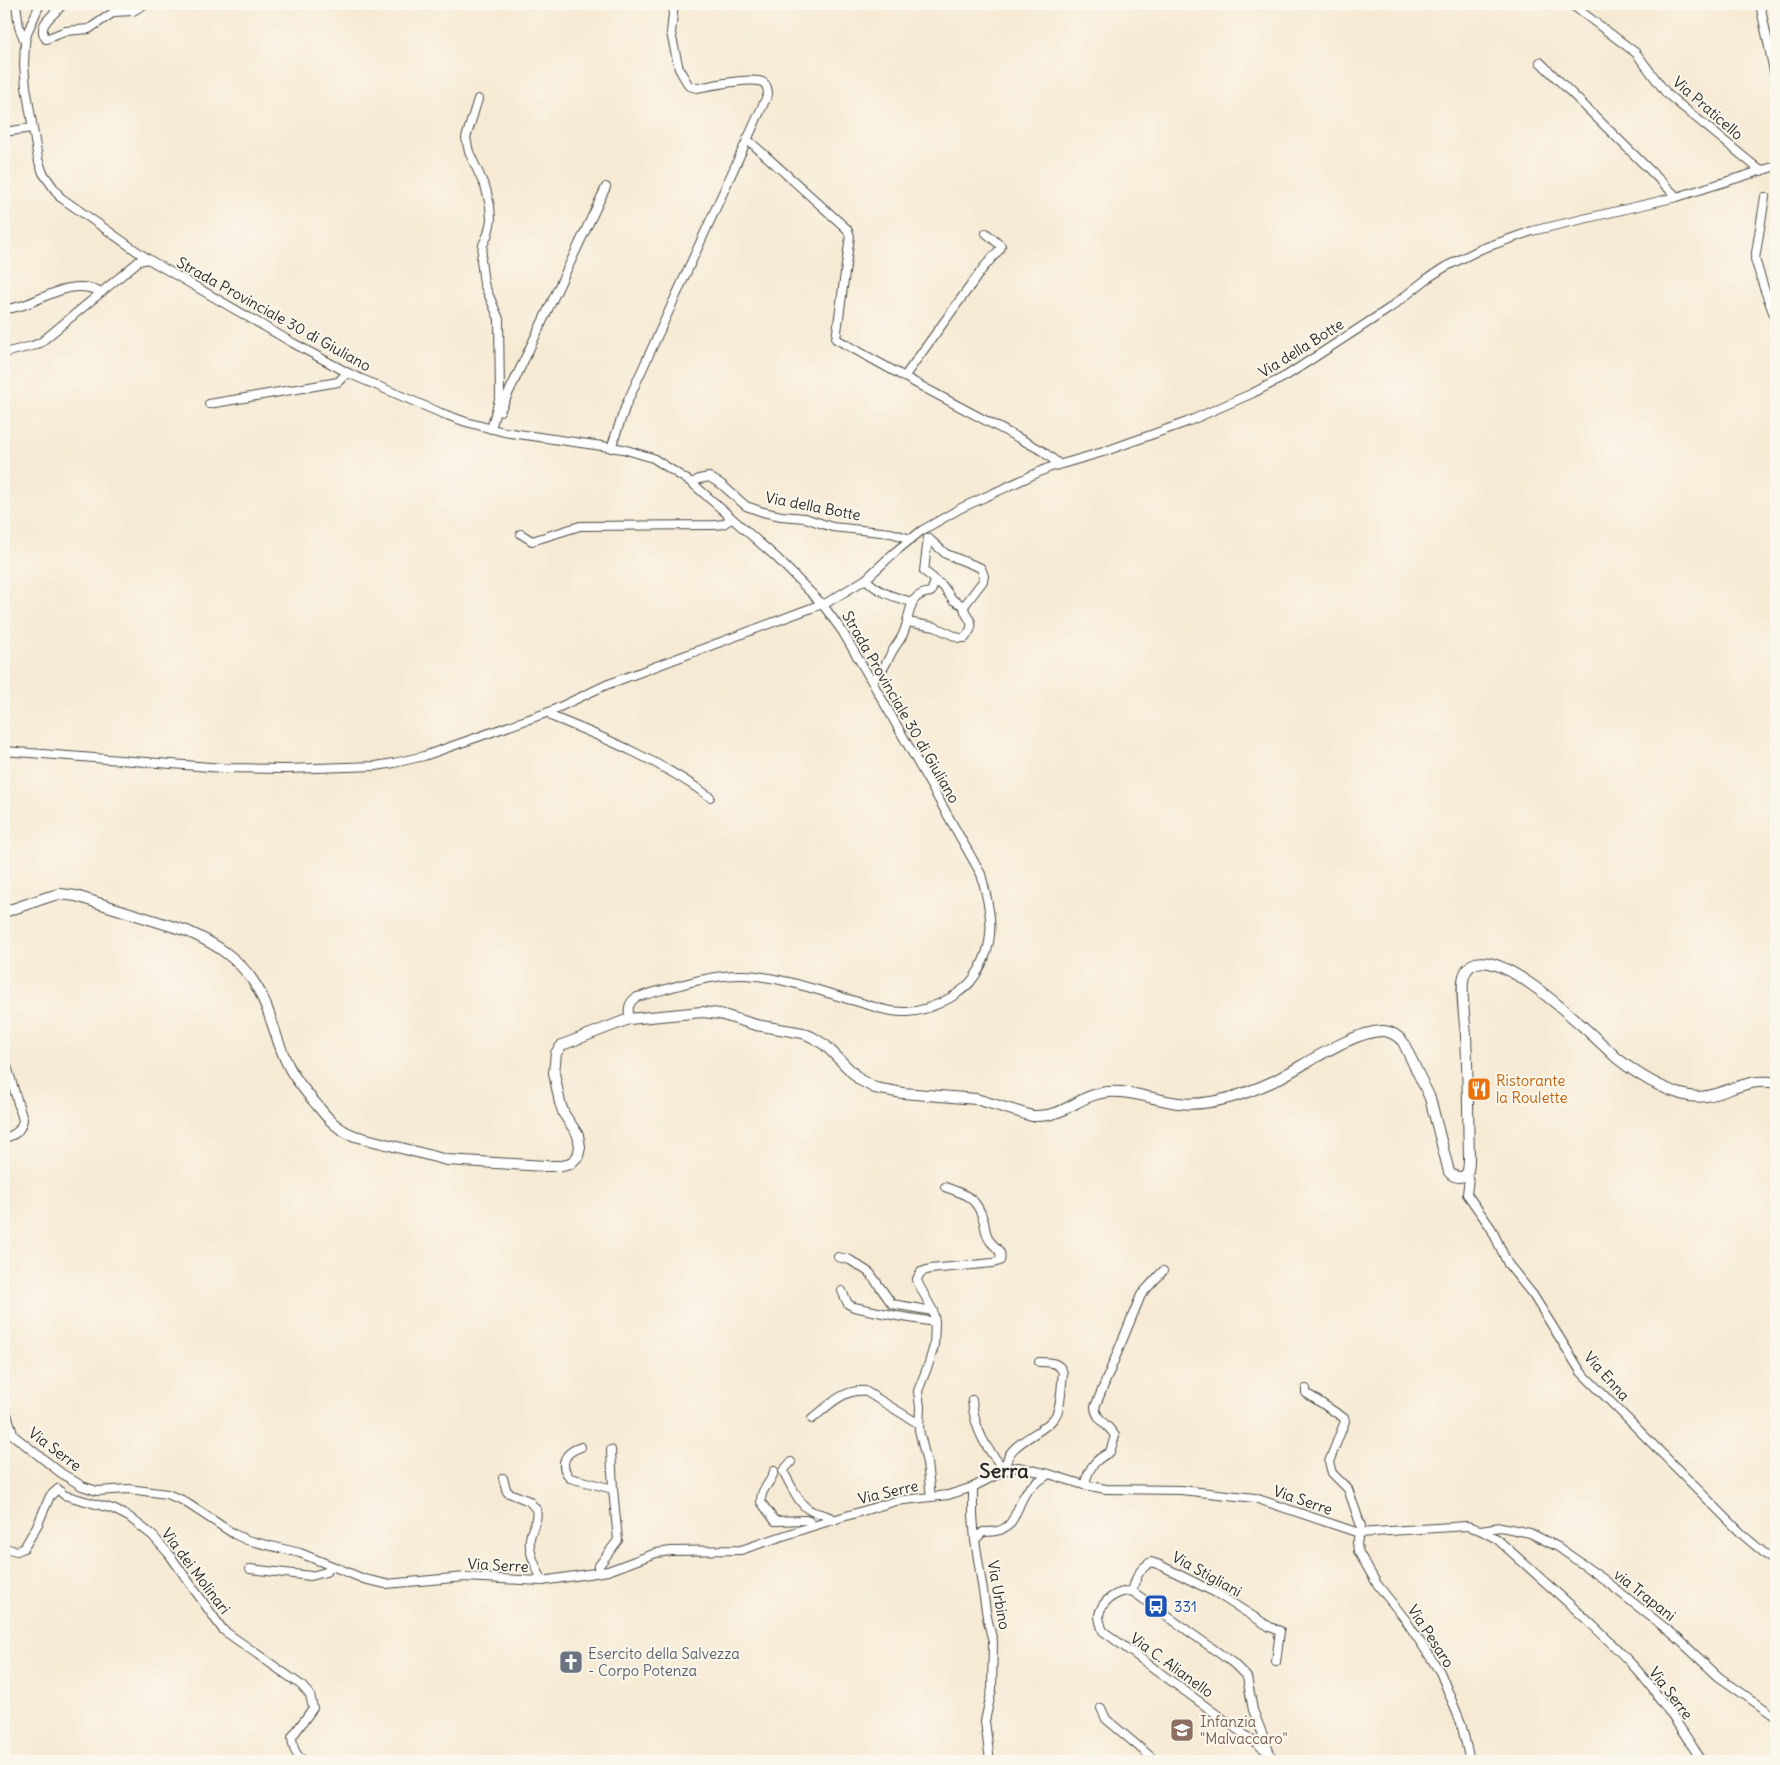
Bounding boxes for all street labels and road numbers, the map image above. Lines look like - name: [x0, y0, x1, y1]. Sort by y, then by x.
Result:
- street label: Via Praticello: [1669, 72, 1747, 144]
- street label: Strada Provinciale 30 di Giuliano: [174, 253, 374, 375]
- street label: Via della Botte: [1255, 314, 1347, 382]
- street label: Via della Botte: [764, 487, 862, 525]
- street label: Strada Provinciale 30 di Giuliano: [838, 607, 964, 807]
- street label: Via Enna: [1580, 1348, 1634, 1405]
- street label: Via Serre: [25, 1423, 85, 1475]
- street label: Via Serre: [856, 1476, 920, 1508]
- street label: Via Serre: [1271, 1481, 1335, 1519]
- street label: Via dei Molinari: [158, 1524, 234, 1618]
- street label: Via Stigliani: [1169, 1547, 1245, 1601]
- street label: Via Serre: [467, 1554, 529, 1576]
- street label: Via Urbino: [984, 1559, 1014, 1631]
- street label: via Trapani: [1610, 1565, 1680, 1625]
- street label: Via Pesaro: [1404, 1601, 1458, 1671]
- street label: Via C. Alianello: [1127, 1628, 1217, 1702]
- street label: Via Serre: [1645, 1663, 1697, 1723]

